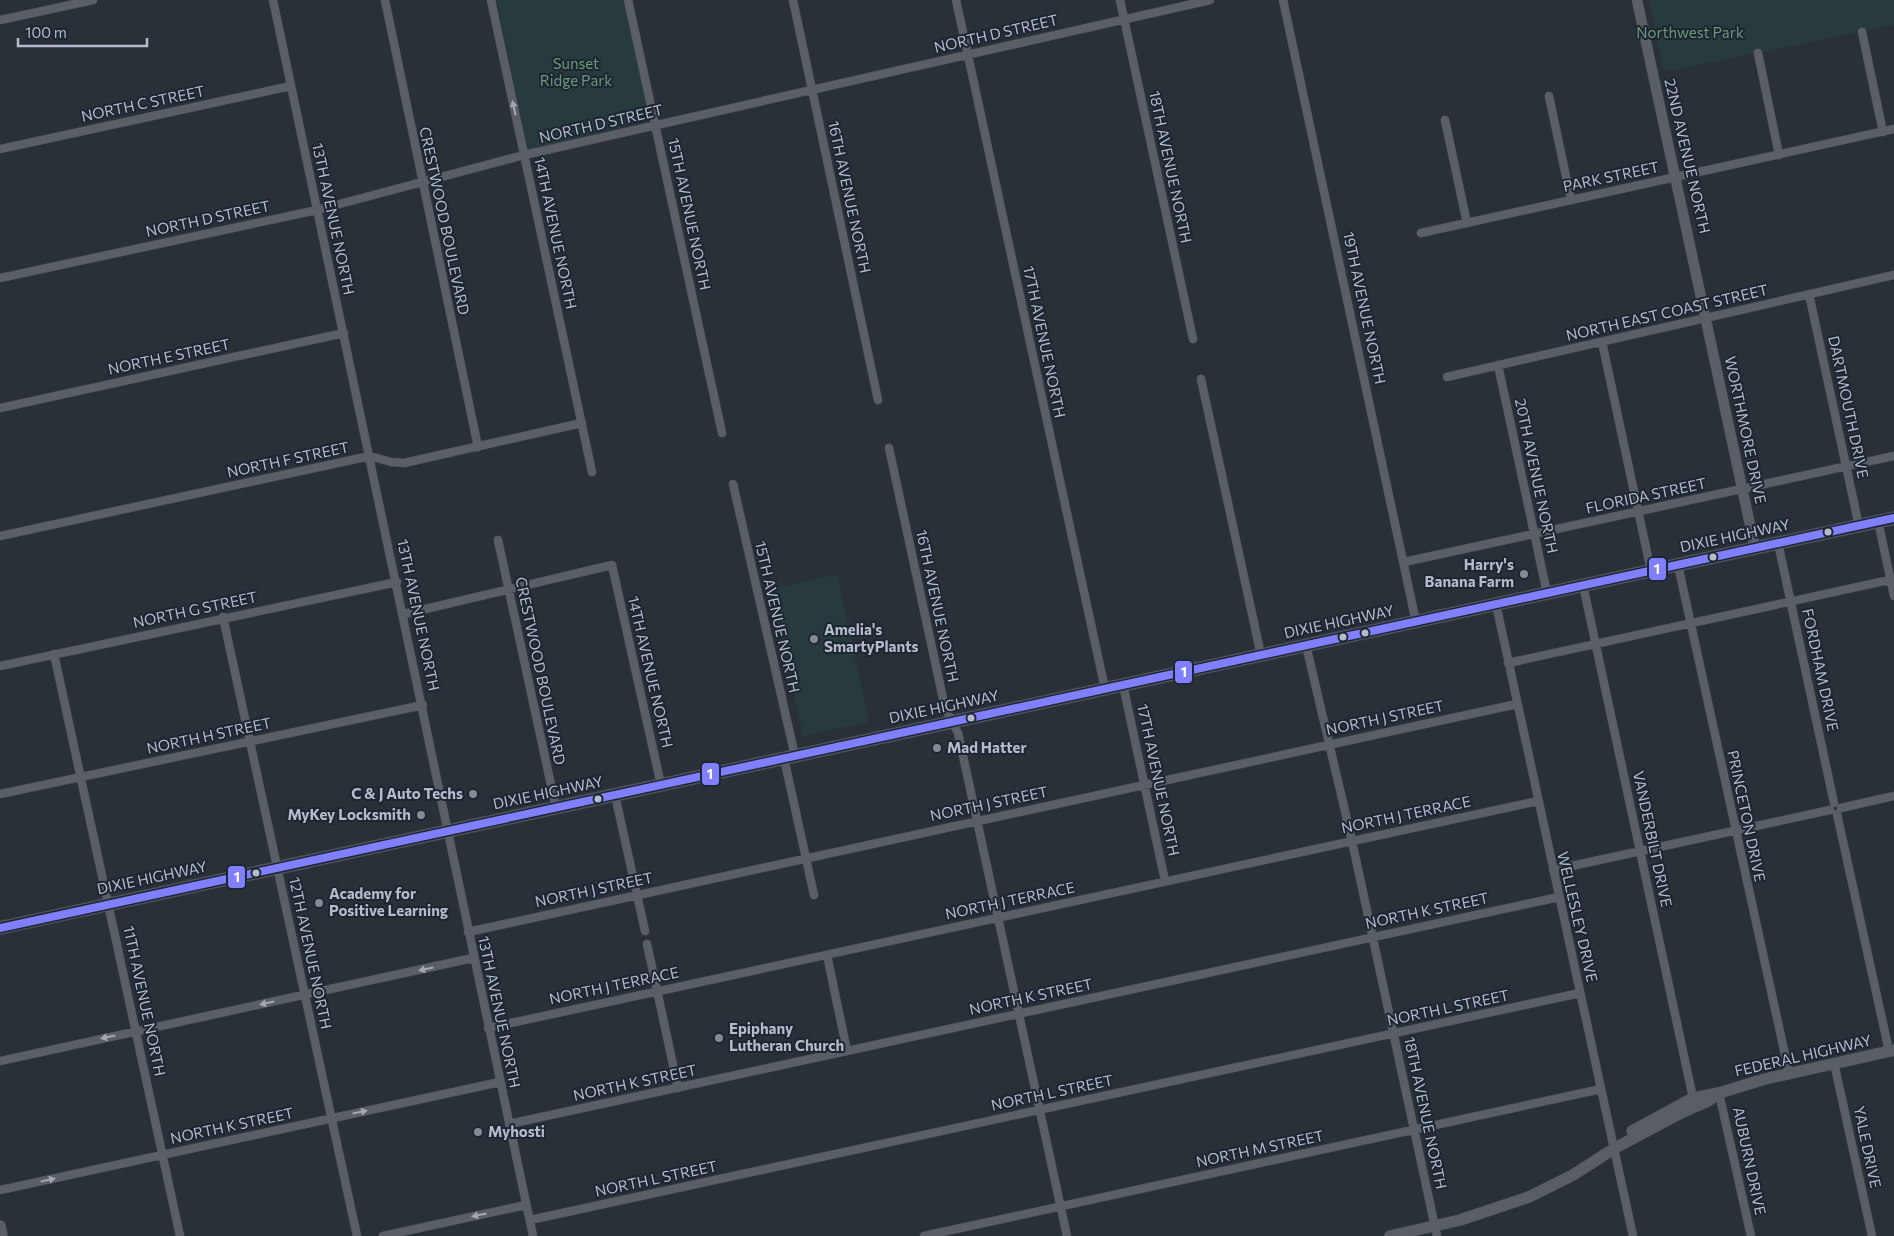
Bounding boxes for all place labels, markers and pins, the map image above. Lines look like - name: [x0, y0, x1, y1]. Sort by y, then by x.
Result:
- unlabelled marker: [1823, 527, 1833, 537]
- unlabelled marker: [1708, 552, 1718, 562]
- place label: Harry's Banana Farm: [1425, 555, 1514, 590]
- marker: Harry's Banana Farm: [1518, 568, 1530, 580]
- place label: Amelia's SmartyPlants: [824, 620, 919, 655]
- unlabelled marker: [1360, 628, 1370, 638]
- unlabelled marker: [1338, 632, 1348, 642]
- marker: Amelia's SmartyPlants: [808, 633, 820, 645]
- unlabelled marker: [966, 713, 976, 723]
- place label: Mad Hatter: [947, 738, 1027, 756]
- marker: Mad Hatter: [931, 742, 943, 754]
- place label: C & J Auto Techs: [351, 784, 463, 802]
- marker: C & J Auto Techs: [467, 788, 479, 800]
- unlabelled marker: [593, 794, 603, 804]
- place label: MyKey Locksmith: [287, 805, 411, 823]
- marker: MyKey Locksmith: [415, 809, 427, 821]
- unlabelled marker: [251, 868, 261, 878]
- place label: Academy for Positive Learning: [329, 884, 448, 919]
- marker: Academy for Positive Learning: [313, 897, 325, 909]
- place label: Epiphany Lutheran Church: [729, 1019, 844, 1054]
- marker: Epiphany Lutheran Church: [713, 1032, 725, 1044]
- place label: Myhosti: [488, 1122, 545, 1140]
- marker: Myhosti: [472, 1126, 484, 1138]

